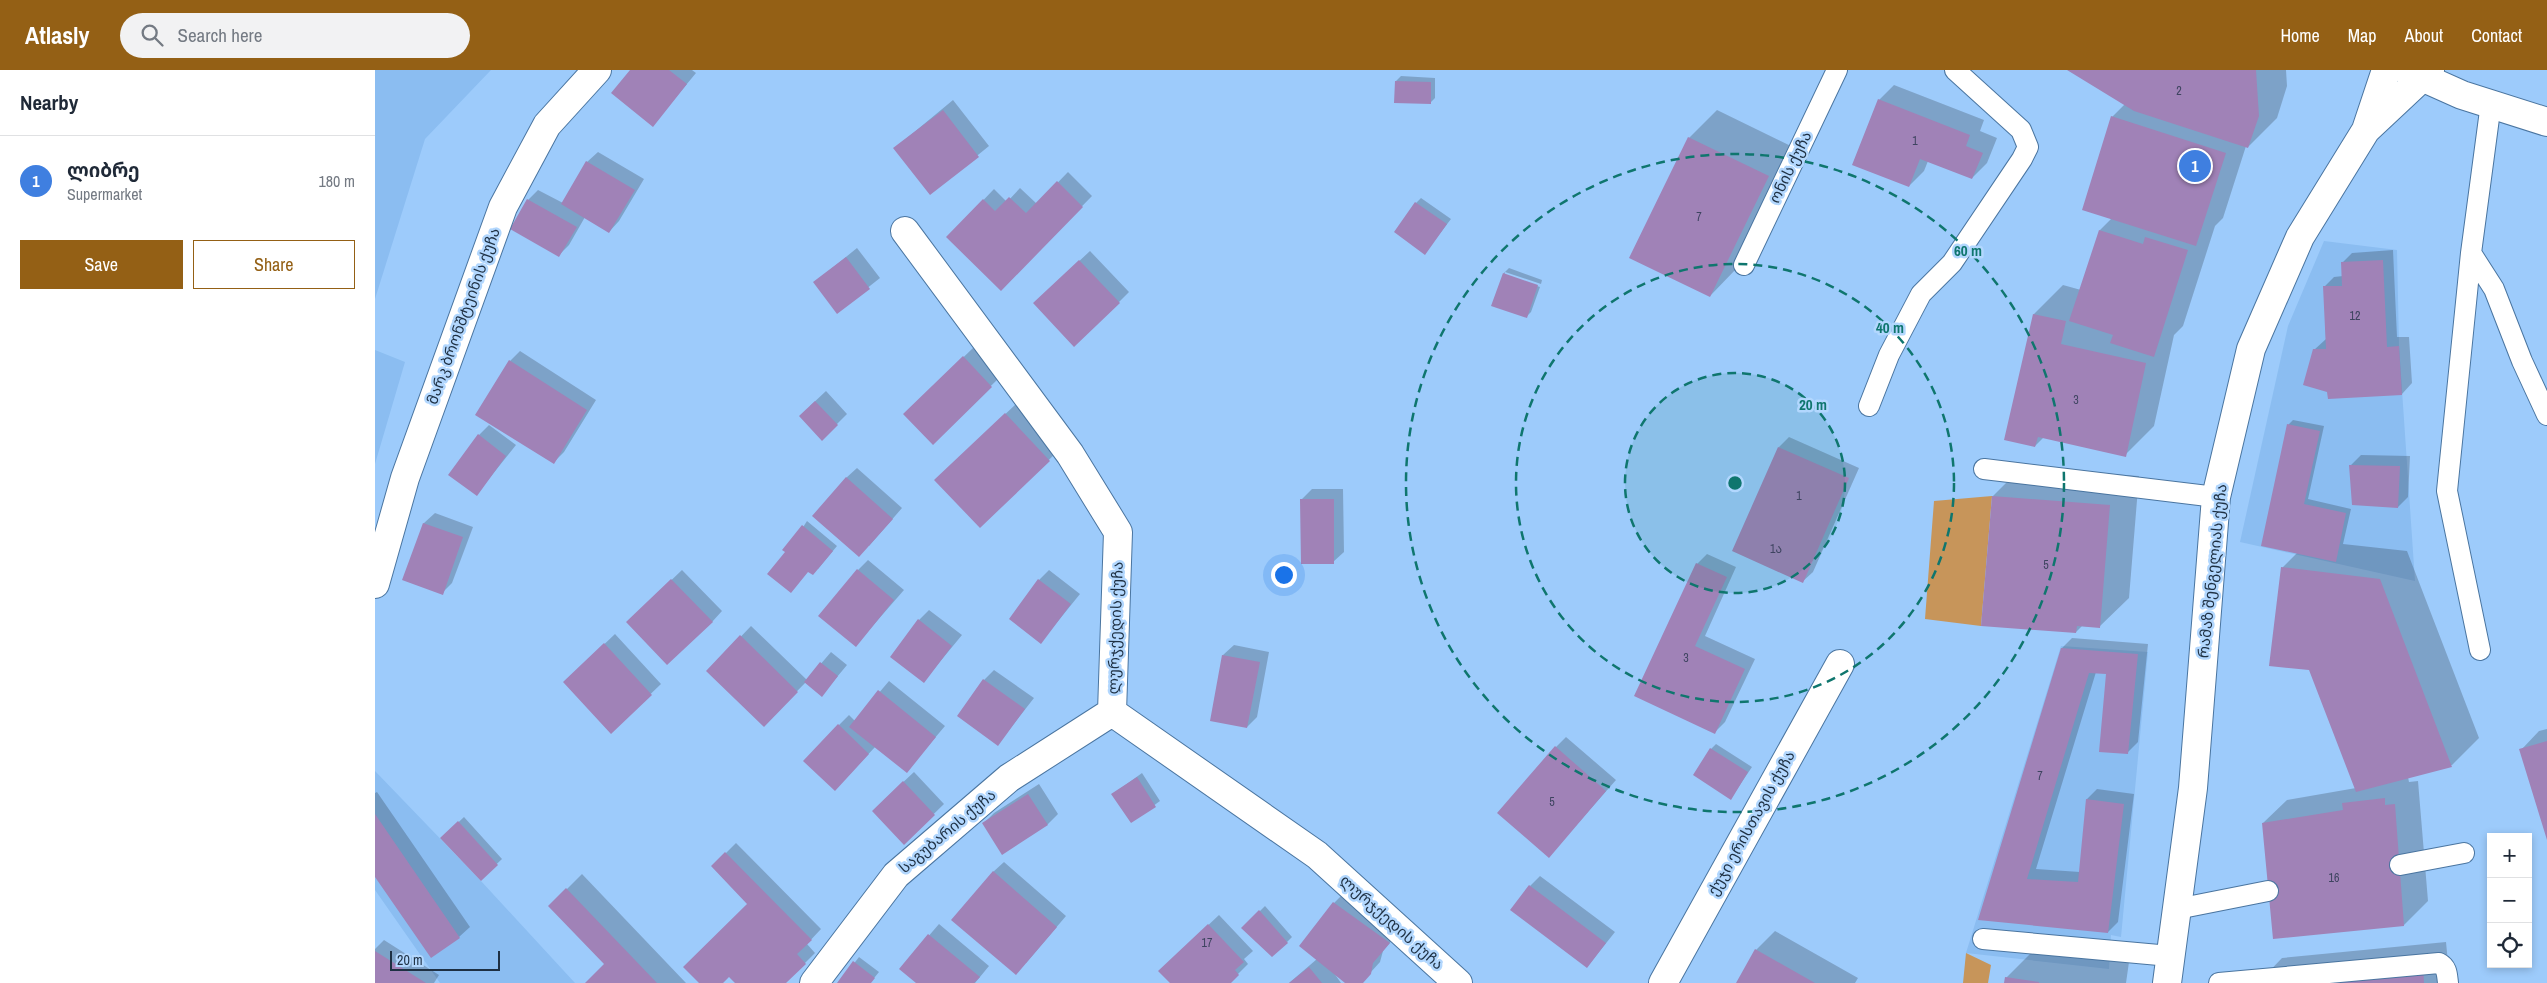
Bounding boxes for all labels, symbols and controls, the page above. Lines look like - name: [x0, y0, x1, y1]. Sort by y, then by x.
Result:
- search box: [120, 13, 470, 58]
- text: Atlasly: [25, 19, 90, 51]
- icon: search: [138, 21, 166, 49]
- text: Search here: [178, 22, 262, 48]
- text: Home: [2280, 23, 2320, 48]
- text: Map: [2348, 23, 2377, 48]
- text: About: [2405, 23, 2443, 48]
- text: Contact: [2471, 23, 2522, 48]
- house number: 2: [2176, 83, 2182, 99]
- text: Nearby: [20, 88, 78, 117]
- street label: ონის ქუჩა: [1764, 128, 1816, 206]
- house number: 1: [1912, 133, 1918, 149]
- pin: 1: [2179, 147, 2211, 185]
- text: ლიბრე: [67, 157, 140, 183]
- text: 1: [32, 170, 40, 192]
- text: 180 m: [319, 170, 355, 192]
- text: Supermarket: [67, 183, 142, 205]
- house number: 7: [1696, 209, 1702, 225]
- street label: მარკ ბრონშტეინის ქუჩა: [421, 225, 505, 407]
- button: Save: [20, 240, 183, 289]
- button: Share: [193, 240, 355, 289]
- text: 60 m: [1954, 240, 1982, 261]
- house number: 12: [2350, 308, 2360, 324]
- text: 40 m: [1876, 317, 1904, 338]
- house number: 3: [2073, 392, 2079, 408]
- text: 20 m: [1799, 394, 1827, 415]
- centre of rings: [1726, 474, 1744, 492]
- street label: რამაზ შენგელიას ქუჩა: [2192, 483, 2232, 659]
- house number: 1: [1796, 488, 1802, 504]
- house number: 1ა: [1770, 541, 1782, 557]
- house number: 5: [2043, 557, 2049, 573]
- street label: ლურჯქედის ქუჩა: [1102, 561, 1128, 695]
- your location: [1271, 562, 1297, 588]
- house number: 3: [1683, 650, 1689, 666]
- street label: ქუჯი ერისთავის ქუჩა: [1702, 747, 1800, 899]
- house number: 7: [2037, 768, 2043, 784]
- street label: საგუბარის ქუჩა: [894, 784, 1000, 878]
- house number: 5: [1549, 794, 1555, 810]
- map controls: [2487, 833, 2532, 968]
- button: +: [2487, 833, 2532, 878]
- street label: ლურჯქედის ქუჩა: [1336, 870, 1448, 974]
- house number: 16: [2329, 870, 2339, 886]
- button: −: [2487, 878, 2532, 923]
- button: locate: [2487, 923, 2532, 968]
- house number: 17: [1202, 935, 1213, 951]
- scale bar: [390, 948, 500, 971]
- text: 20 m: [397, 951, 423, 969]

